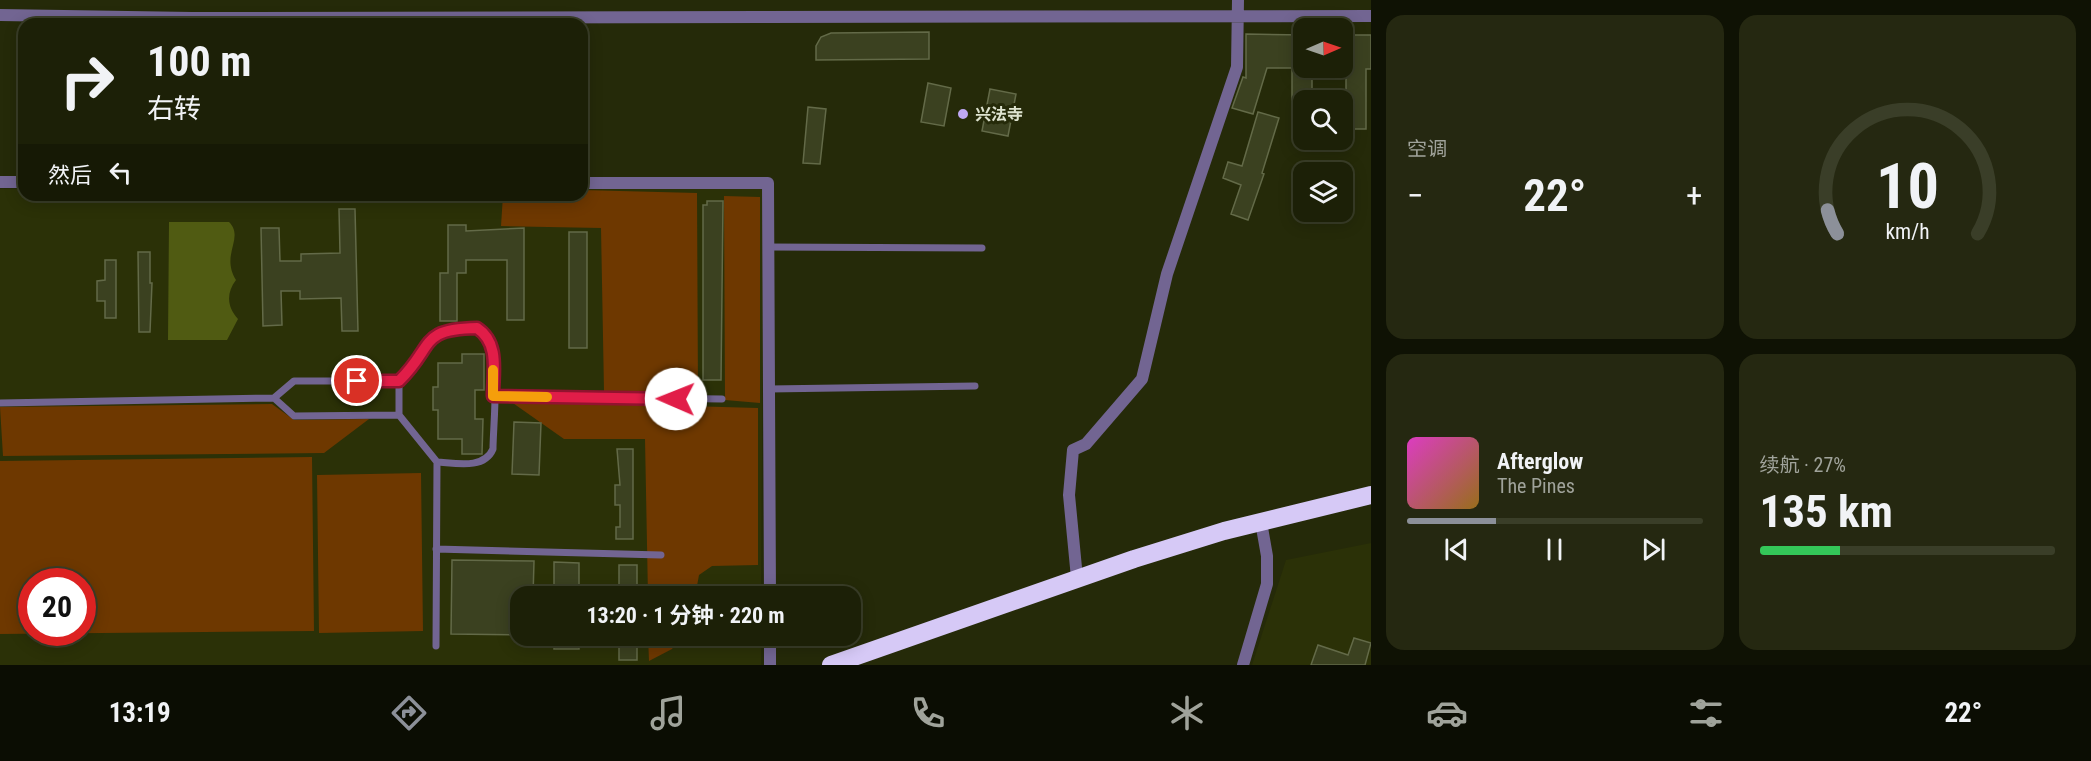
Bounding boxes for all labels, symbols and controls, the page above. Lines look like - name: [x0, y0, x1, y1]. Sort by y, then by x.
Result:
- north arrow: [1293, 18, 1353, 78]
- map controls: [1293, 18, 1353, 222]
- text: 100 m: [147, 37, 252, 86]
- icon: right: [48, 42, 126, 120]
- button: search: [1293, 90, 1353, 150]
- text: 右转: [147, 93, 201, 125]
- place label: 兴法寺: [975, 105, 1023, 124]
- marker: 兴法寺: [956, 107, 970, 121]
- text: 空调: [1407, 137, 1447, 161]
- text: 10: [1876, 150, 1939, 223]
- icon: left: [104, 156, 137, 189]
- button: layers: [1293, 162, 1353, 222]
- text: 然后: [48, 163, 92, 188]
- text: 22°: [1523, 169, 1586, 222]
- text: −: [1407, 176, 1424, 215]
- text: +: [1686, 176, 1702, 215]
- text: km/h: [1885, 219, 1929, 244]
- pin: [331, 355, 382, 406]
- icon: arrive: [340, 364, 373, 397]
- position arrow: [644, 367, 708, 431]
- text: Afterglow: [1497, 449, 1583, 474]
- text: 续航 · 27%: [1760, 453, 1846, 477]
- text: The Pines: [1497, 474, 1575, 498]
- text: 135 km: [1760, 485, 1893, 538]
- icon: previous: [1440, 533, 1473, 566]
- icon: pause: [1538, 533, 1571, 566]
- icon: next: [1637, 533, 1670, 566]
- speed limit sign: 20: [18, 568, 96, 646]
- text: 13:20 · 1 分钟 · 220 m: [586, 603, 785, 628]
- icon: directions: [388, 692, 430, 734]
- icon: music: [647, 692, 689, 734]
- icon: phone: [907, 692, 949, 734]
- icon: climate: [1166, 692, 1208, 734]
- icon: car: [1426, 692, 1468, 734]
- icon: filters: [1685, 692, 1727, 734]
- text: 13:19: [109, 697, 171, 729]
- text: 22°: [1944, 697, 1982, 729]

